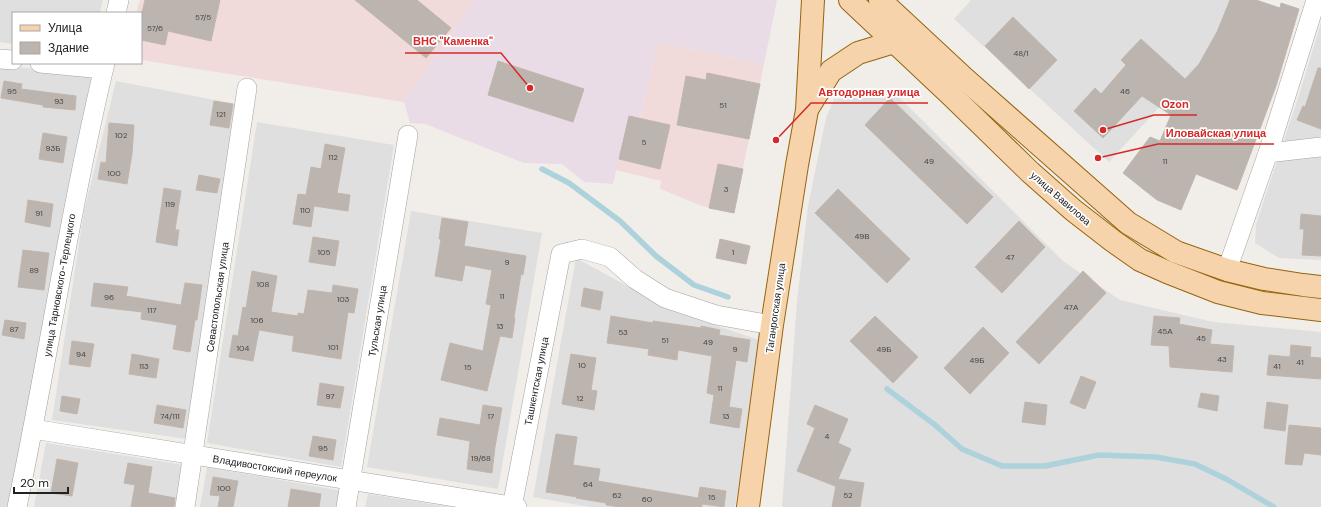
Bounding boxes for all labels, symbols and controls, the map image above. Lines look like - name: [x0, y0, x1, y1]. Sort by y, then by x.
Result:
- legend: [12, 12, 142, 64]
- house number: 57/5: [195, 12, 211, 22]
- text: Улица: [48, 20, 82, 36]
- house number: 57/6: [147, 23, 163, 33]
- callout: ВНС "Каменка": [405, 30, 501, 53]
- text: ВНС "Каменка": [413, 34, 493, 48]
- text: Здание: [48, 40, 89, 56]
- house number: 48/1: [1013, 48, 1029, 58]
- callout: Автодорная улица: [811, 80, 928, 103]
- text: Автодорная улица: [818, 85, 921, 99]
- house number: 95: [7, 86, 17, 96]
- house number: 46: [1120, 86, 1130, 96]
- callout: Ozon: [1154, 92, 1197, 115]
- house number: 93: [54, 96, 64, 106]
- text: Ozon: [1161, 97, 1189, 111]
- house number: 51: [719, 100, 727, 110]
- house number: 121: [216, 109, 226, 119]
- callout: Иловайская улица: [1158, 121, 1274, 144]
- text: Иловайская улица: [1166, 126, 1267, 140]
- house number: 102: [115, 130, 128, 140]
- house number: 5: [642, 137, 647, 147]
- house number: 93Б: [46, 143, 60, 153]
- house number: 112: [328, 152, 338, 162]
- house number: 49: [924, 156, 934, 166]
- house number: 11: [1163, 156, 1168, 166]
- house number: 100: [107, 168, 121, 178]
- street label: улица Вавилова: [1028, 169, 1094, 228]
- house number: 3: [724, 184, 729, 194]
- house number: 119: [165, 199, 175, 209]
- house number: 110: [300, 205, 311, 215]
- house number: 91: [35, 208, 43, 218]
- street label: улица Тарновского-Терлецкого: [40, 212, 79, 358]
- house number: 49В: [854, 231, 870, 241]
- street label: Севастопольская улица: [203, 241, 232, 353]
- house number: 105: [318, 247, 331, 257]
- house number: 1: [732, 247, 734, 257]
- house number: 47: [1005, 252, 1015, 262]
- house number: 9: [504, 257, 510, 267]
- street label: Таганрогская улица: [763, 262, 788, 354]
- house number: 89: [29, 265, 39, 275]
- house number: 108: [257, 279, 270, 289]
- street label: Тульская улица: [365, 284, 390, 358]
- house number: 11: [500, 291, 505, 301]
- house number: 96: [104, 292, 114, 302]
- house number: 103: [337, 294, 350, 304]
- house number: 47А: [1064, 302, 1079, 312]
- house number: 117: [147, 305, 157, 315]
- house number: 106: [251, 315, 264, 325]
- house number: 13: [496, 321, 504, 331]
- house number: 87: [10, 324, 18, 334]
- house number: 45А: [1157, 326, 1173, 336]
- house number: 53: [618, 327, 628, 337]
- house number: 45: [1196, 333, 1206, 343]
- street label: Ташкентская улица: [522, 335, 552, 427]
- house number: 51: [661, 335, 669, 345]
- house number: 49: [703, 337, 713, 347]
- house number: 101: [328, 342, 338, 352]
- house number: 104: [237, 343, 250, 353]
- house number: 9: [732, 344, 738, 354]
- house number: 49Б: [876, 344, 892, 354]
- house number: 94: [76, 349, 86, 359]
- house number: 43: [1217, 354, 1227, 364]
- house number: 49Б: [969, 355, 985, 365]
- house number: 41: [1296, 357, 1304, 367]
- house number: 10: [578, 360, 587, 370]
- house number: 113: [139, 361, 149, 371]
- house number: 41: [1273, 361, 1281, 371]
- house number: 15: [464, 362, 472, 372]
- house number: 11: [718, 383, 723, 393]
- house number: 97: [325, 391, 335, 401]
- house number: 12: [576, 393, 584, 403]
- house number: 74/111: [160, 411, 180, 421]
- house number: 17: [488, 411, 494, 421]
- house number: 13: [722, 411, 730, 421]
- house number: 4: [825, 431, 830, 441]
- house number: 95: [318, 443, 328, 453]
- street label: Владивостокский переулок: [212, 452, 339, 485]
- house number: 19/68: [471, 453, 491, 463]
- scale bar: [14, 469, 68, 495]
- text: 20 m: [20, 475, 49, 491]
- house number: 64: [583, 479, 593, 489]
- house number: 100: [217, 483, 231, 493]
- house number: 62: [612, 490, 622, 500]
- house number: 52: [843, 490, 853, 500]
- house number: 15: [708, 492, 716, 502]
- house number: 60: [642, 494, 653, 504]

